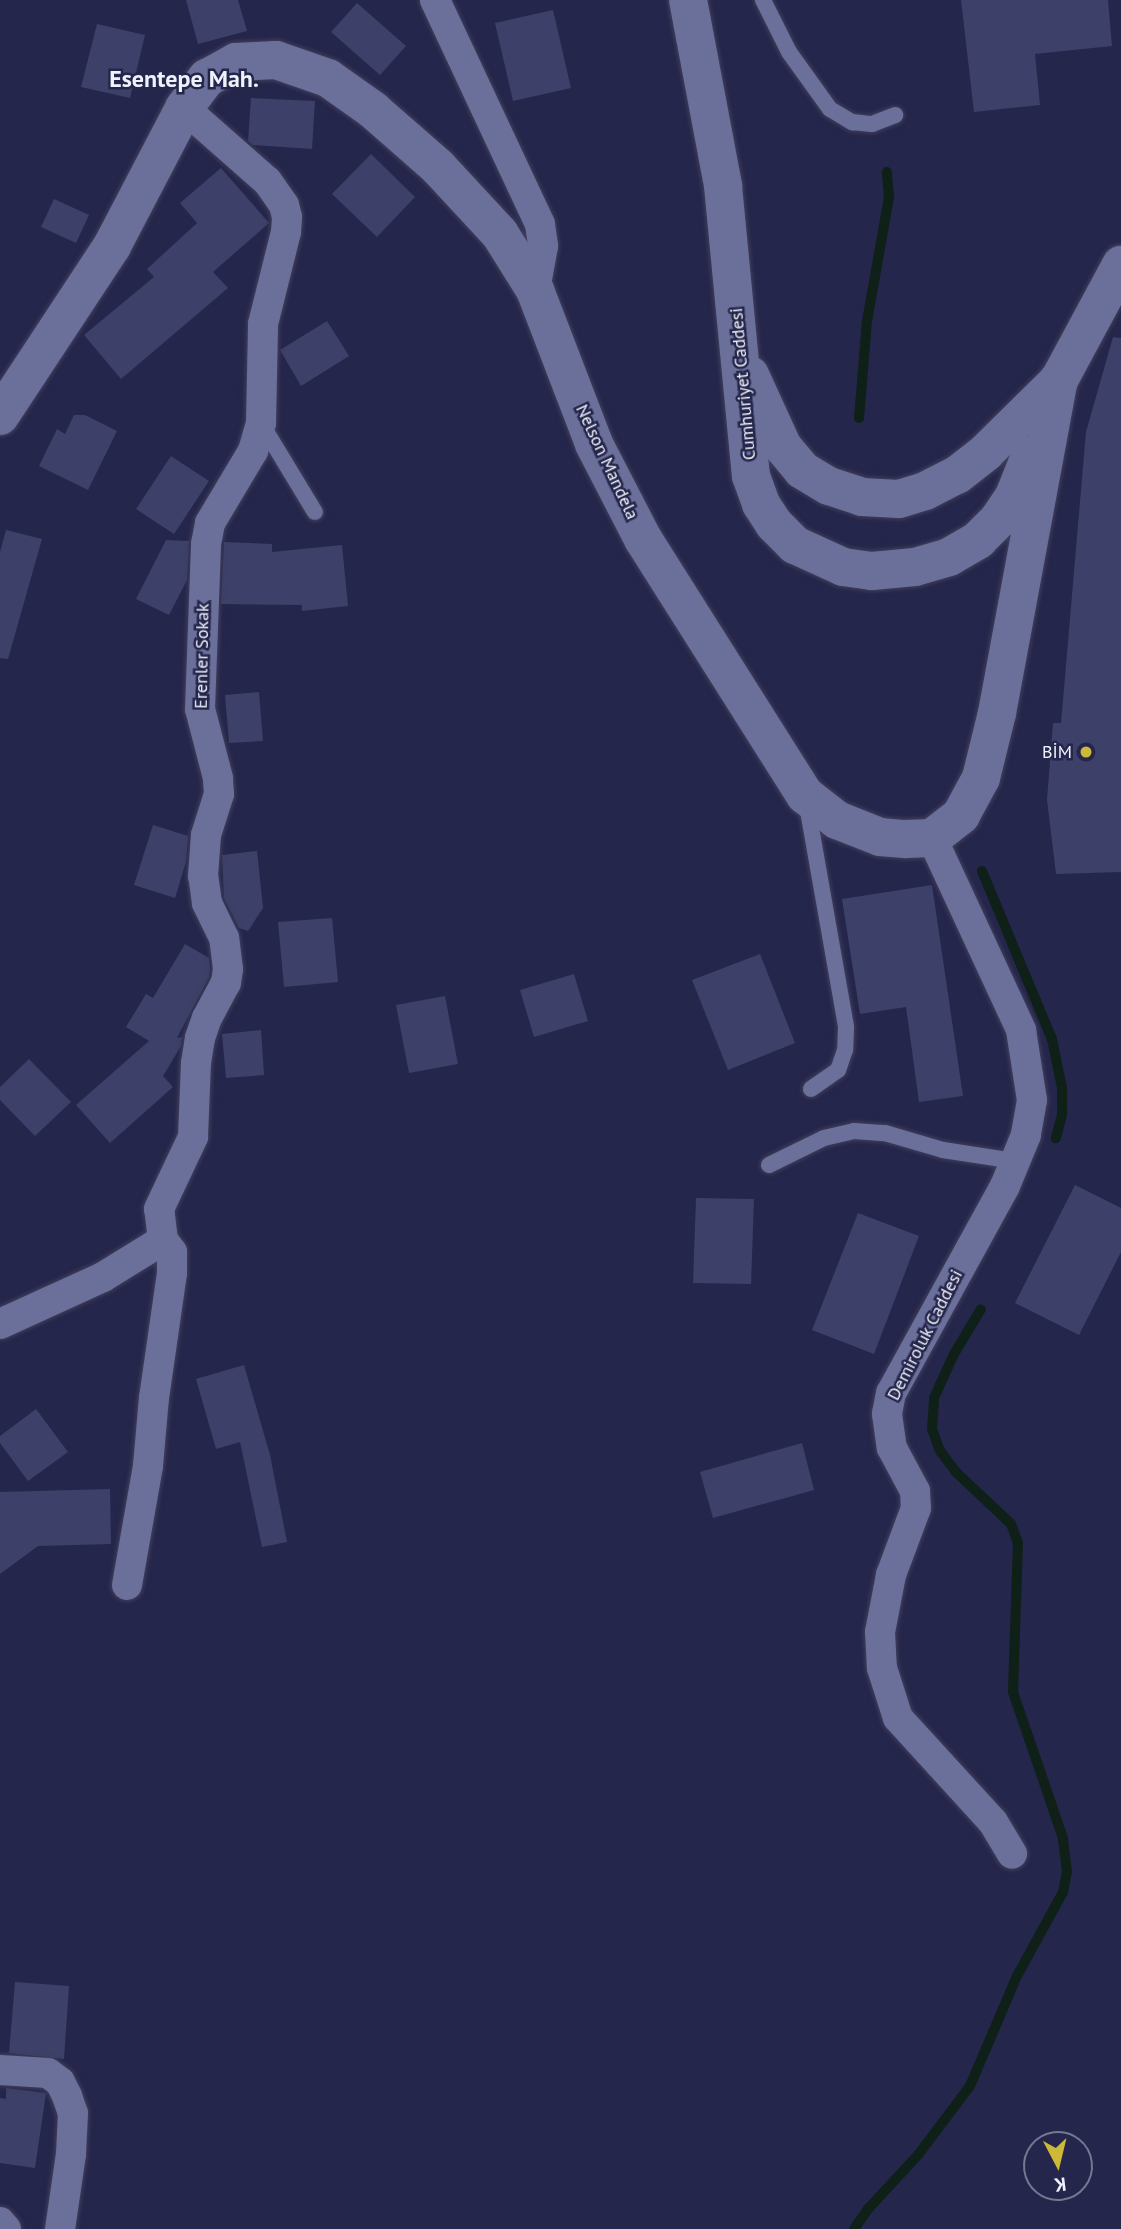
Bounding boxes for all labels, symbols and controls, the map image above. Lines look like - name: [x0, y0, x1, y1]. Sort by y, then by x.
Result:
- district label: Esentepe Mah.: [109, 65, 259, 93]
- street label: Cumhuriyet Caddesi: [726, 307, 760, 461]
- street label: Nelson Mandela: [571, 401, 643, 523]
- street label: Erenler Sokak: [190, 603, 214, 709]
- place label: BİM: [1042, 741, 1072, 763]
- marker: BİM: [1078, 744, 1094, 760]
- street label: Demiroluk Caddesi: [883, 1266, 967, 1404]
- north arrow: [1023, 2131, 1093, 2201]
- text: K: [1053, 2172, 1068, 2197]

